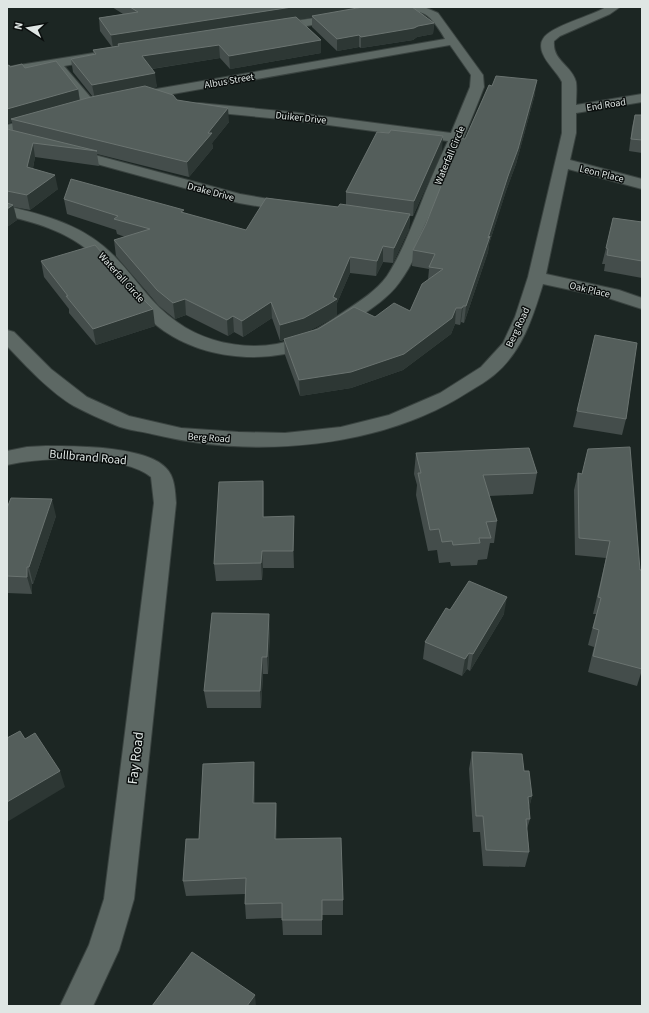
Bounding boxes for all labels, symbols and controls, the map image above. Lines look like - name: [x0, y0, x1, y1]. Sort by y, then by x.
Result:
- north arrow: [8, 8, 48, 48]
- text: N: [11, 21, 27, 31]
- street label: Albus Street: [203, 70, 256, 92]
- street label: End Road: [585, 95, 627, 115]
- street label: Duiker Drive: [275, 108, 327, 128]
- street label: Waterfall Circle: [431, 124, 469, 187]
- street label: Leon Place: [578, 162, 625, 186]
- street label: Drake Drive: [186, 179, 236, 205]
- street label: Waterfall Circle: [95, 250, 147, 306]
- street label: Oak Place: [568, 279, 611, 301]
- street label: Berg Road: [503, 305, 533, 350]
- street label: Berg Road: [187, 430, 231, 446]
- street label: Bullbrand Road: [49, 446, 127, 469]
- street label: Fay Road: [123, 731, 149, 786]

